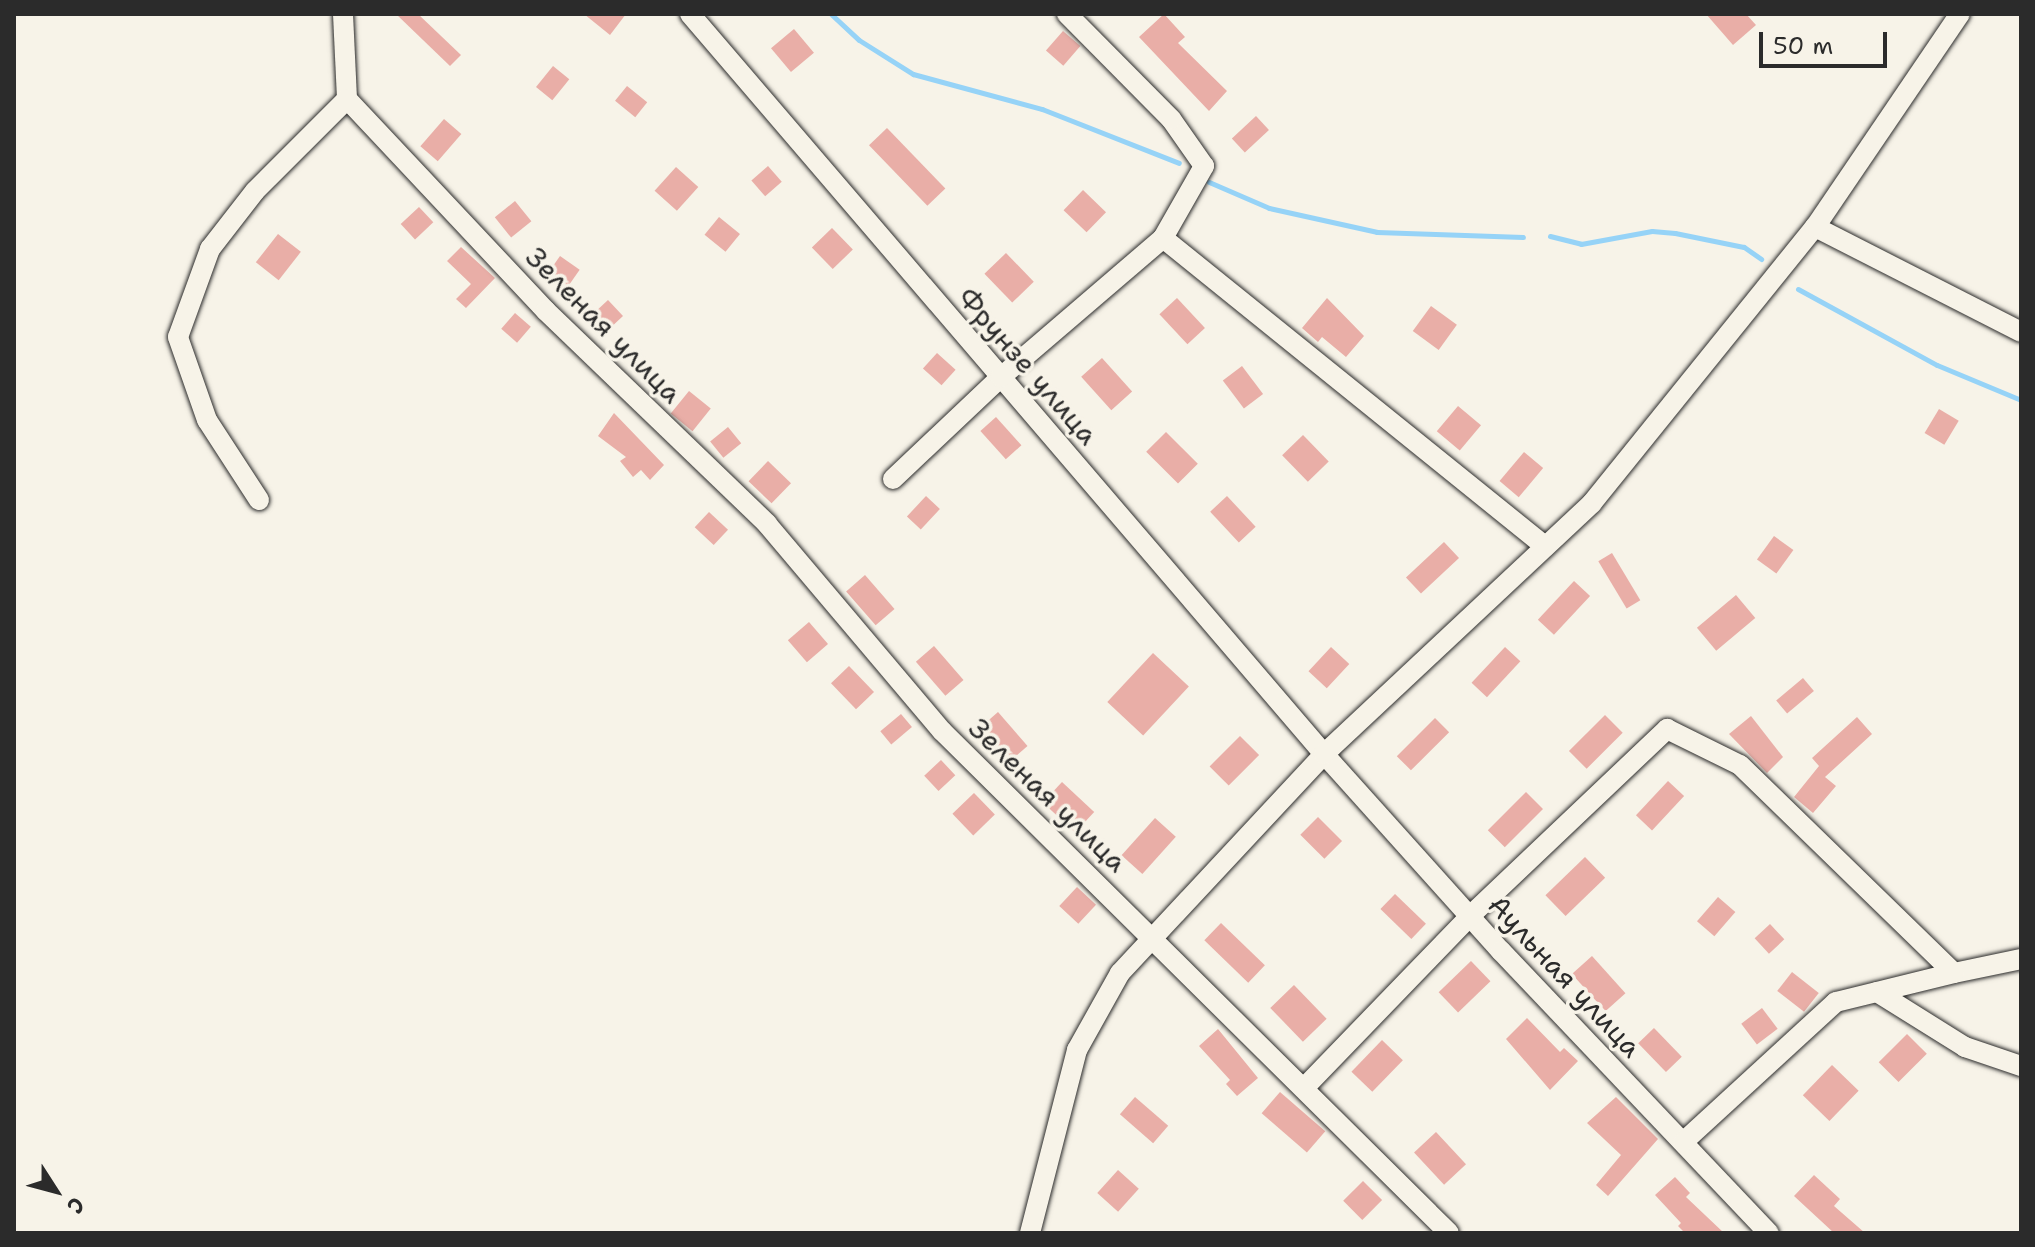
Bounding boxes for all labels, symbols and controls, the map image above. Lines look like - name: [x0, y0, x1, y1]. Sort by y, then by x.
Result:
- scale bar: [1763, 16, 1891, 66]
- text: 50 m: [1773, 30, 1833, 62]
- street label: Зеленая улица: [519, 240, 689, 410]
- street label: Фрунзе улица: [951, 281, 1105, 451]
- street label: Зеленая улица: [962, 711, 1134, 879]
- street label: Аульная улица: [1481, 888, 1649, 1064]
- north arrow: [16, 1151, 96, 1231]
- text: С: [60, 1191, 92, 1219]

